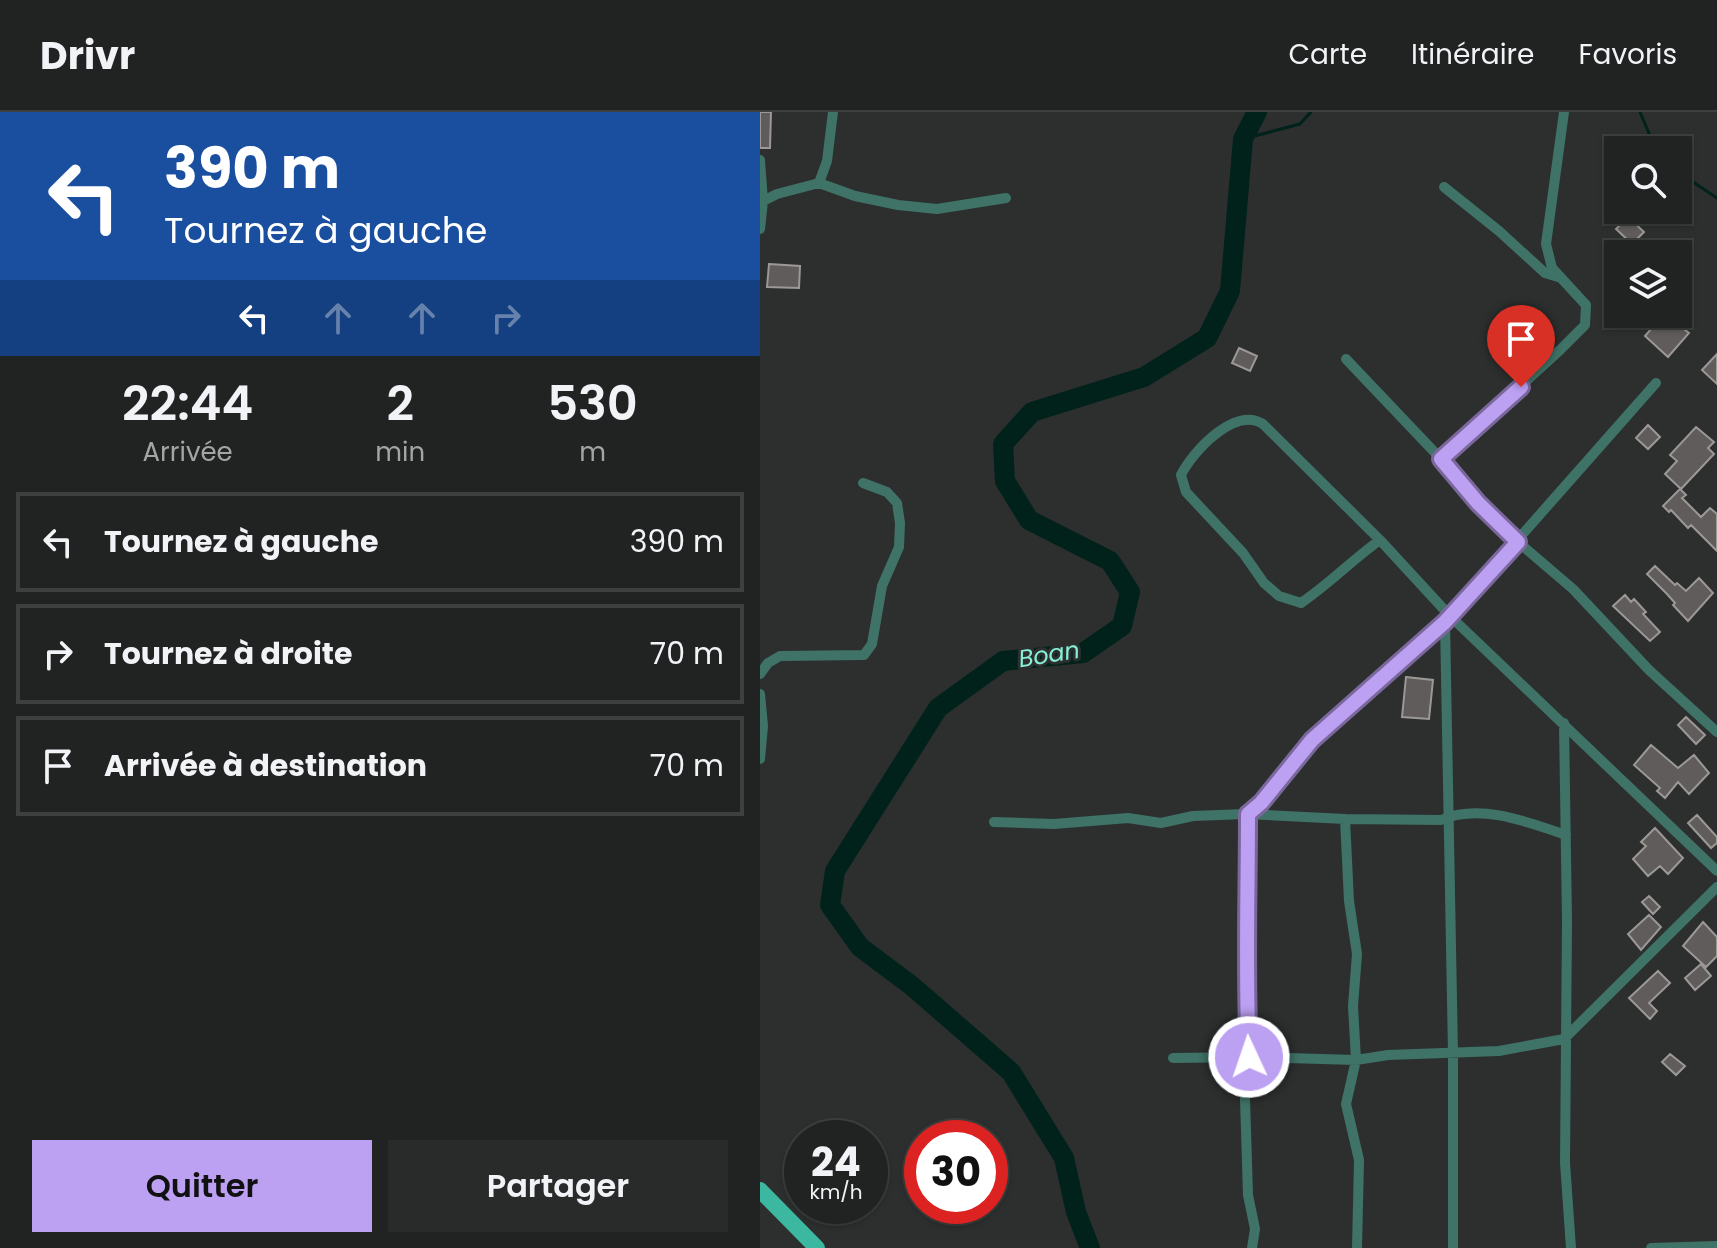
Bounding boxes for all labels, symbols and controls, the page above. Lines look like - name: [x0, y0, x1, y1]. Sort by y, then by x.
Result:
- text: Drivr: [40, 29, 135, 82]
- text: Carte: [1289, 35, 1367, 74]
- text: Itinéraire: [1411, 35, 1534, 74]
- text: Favoris: [1578, 35, 1677, 74]
- text: 390 m: [164, 129, 340, 208]
- map controls: [1604, 136, 1692, 328]
- button: search: [1604, 136, 1692, 224]
- icon: left: [32, 144, 136, 248]
- text: Tournez à gauche: [164, 205, 487, 256]
- button: layers: [1604, 240, 1692, 328]
- icon: left: [232, 296, 276, 340]
- icon: ahead: [316, 296, 360, 340]
- icon: ahead: [400, 296, 444, 340]
- icon: right: [484, 296, 528, 340]
- pin: [1487, 305, 1555, 387]
- icon: arrive: [1499, 317, 1543, 361]
- text: 22:44: [122, 370, 253, 437]
- text: 2: [386, 370, 414, 437]
- text: 530: [547, 370, 638, 437]
- text: Arrivée: [143, 434, 233, 470]
- text: min: [375, 434, 425, 470]
- text: m: [579, 434, 606, 470]
- icon: left: [36, 520, 80, 564]
- text: Tournez à gauche: [104, 520, 378, 563]
- text: 390 m: [630, 520, 724, 563]
- icon: right: [36, 632, 80, 676]
- text: Tournez à droite: [104, 632, 352, 675]
- text: 70 m: [650, 632, 724, 675]
- water label: Boan: [1016, 633, 1082, 675]
- icon: arrive: [36, 744, 80, 788]
- text: Arrivée à destination: [104, 744, 427, 787]
- text: 70 m: [650, 744, 724, 787]
- position arrow: [1207, 1015, 1291, 1099]
- speed limit sign: 30: [904, 1120, 1008, 1224]
- text: 24: [811, 1134, 861, 1190]
- button: Quitter: [32, 1140, 372, 1232]
- button: Partager: [388, 1140, 728, 1232]
- text: km/h: [809, 1178, 863, 1206]

